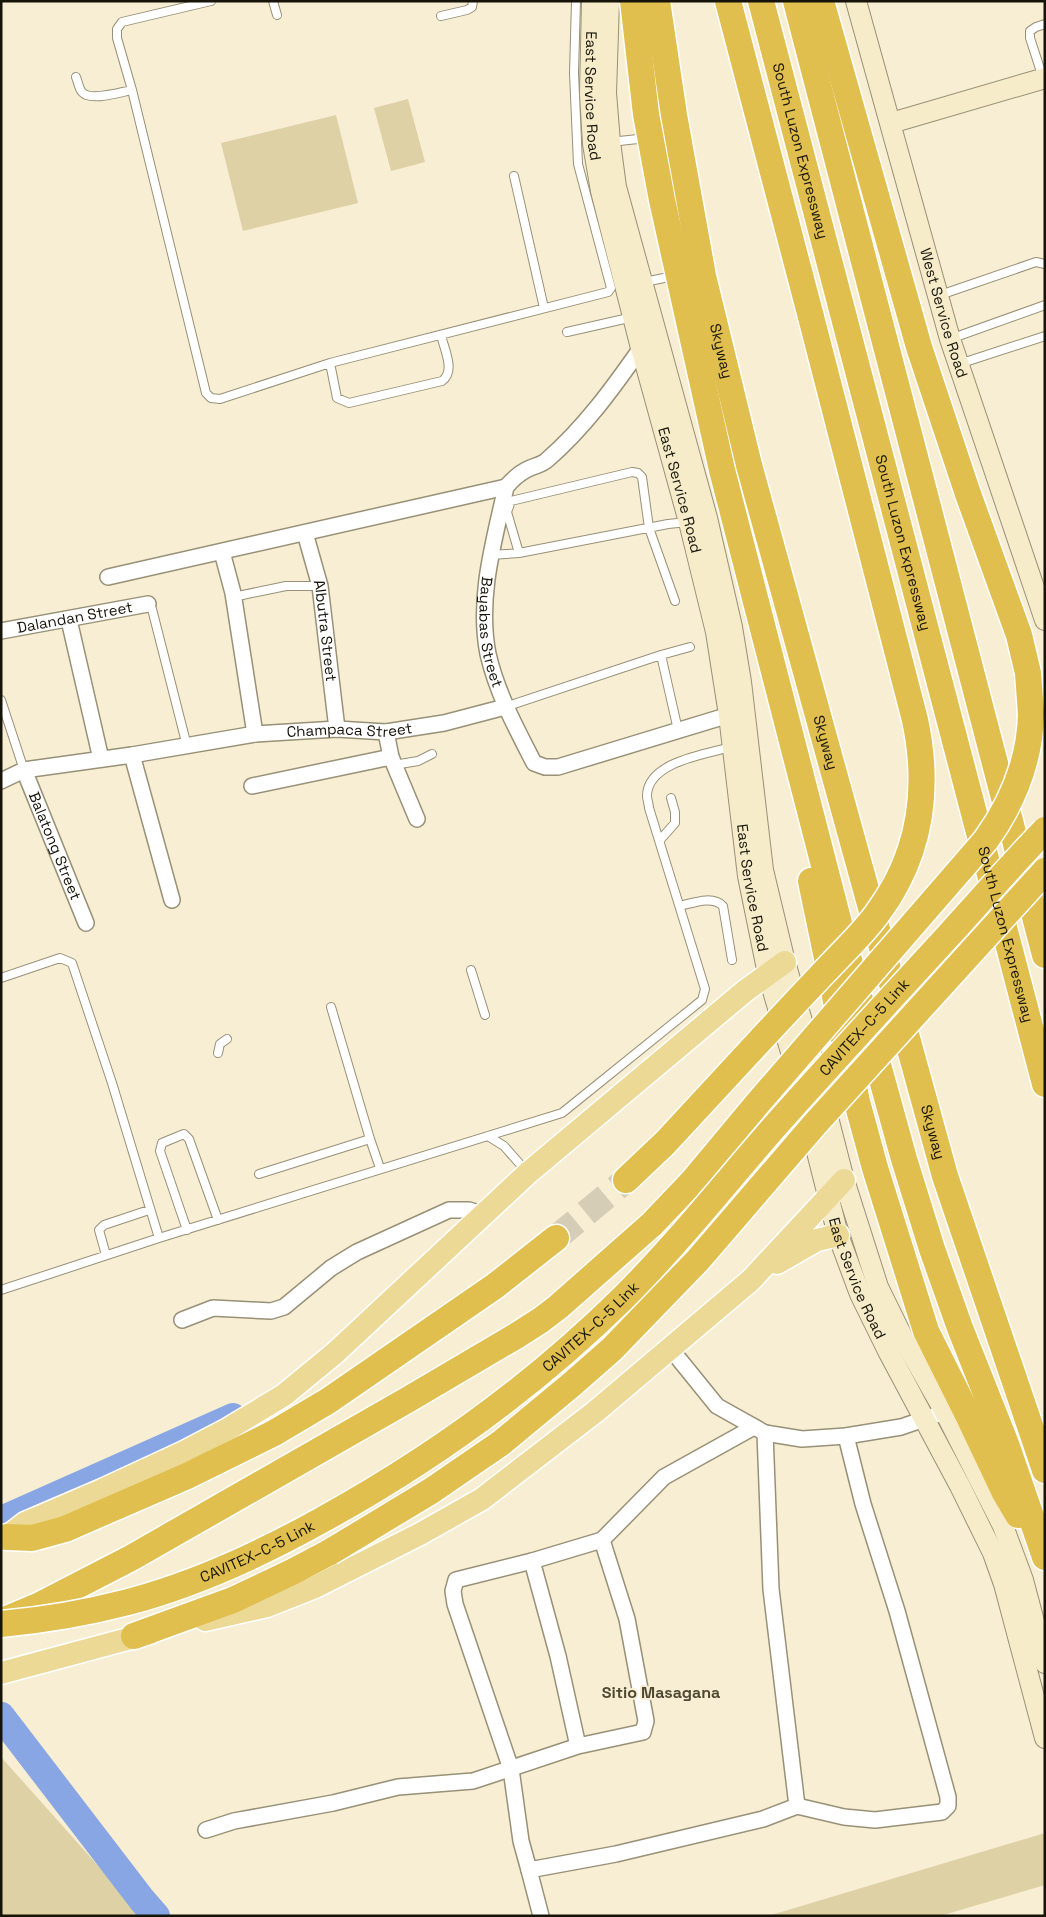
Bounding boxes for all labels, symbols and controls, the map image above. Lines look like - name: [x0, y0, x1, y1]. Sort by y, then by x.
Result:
- street label: East Service Road: [581, 31, 606, 162]
- street label: South Luzon Expressway: [769, 61, 833, 241]
- street label: West Service Road: [916, 246, 972, 380]
- street label: Skyway: [706, 321, 738, 380]
- street label: East Service Road: [654, 425, 706, 555]
- street label: South Luzon Expressway: [871, 452, 936, 633]
- street label: Bayabas Street: [475, 576, 507, 690]
- street label: Albutra Street: [310, 577, 341, 683]
- street label: Dalandan Street: [15, 597, 134, 637]
- street label: Skyway: [809, 713, 843, 772]
- street label: Champaca Street: [286, 718, 414, 741]
- street label: Balatong Street: [25, 789, 86, 903]
- street label: East Service Road: [733, 823, 773, 953]
- street label: South Luzon Expressway: [974, 844, 1038, 1024]
- street label: CAVITEX–C-5 Link: [815, 974, 913, 1080]
- street label: Skyway: [917, 1102, 950, 1161]
- street label: East Service Road: [825, 1215, 891, 1342]
- street label: CAVITEX–C-5 Link: [538, 1277, 643, 1376]
- street label: CAVITEX–C-5 Link: [197, 1516, 318, 1587]
- district label: Sitio Masagana: [602, 1682, 720, 1703]

